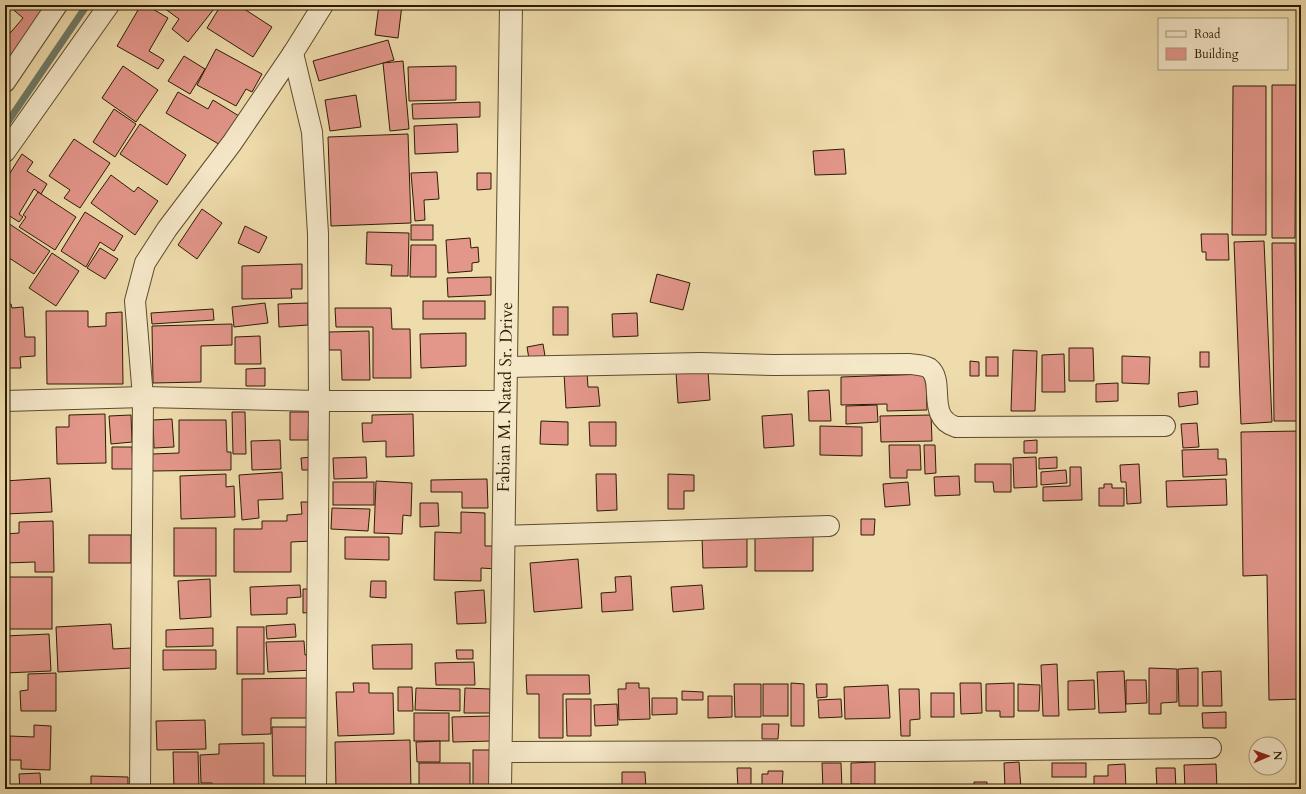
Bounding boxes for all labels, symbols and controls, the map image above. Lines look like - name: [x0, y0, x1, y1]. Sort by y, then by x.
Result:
- legend: [1158, 18, 1288, 70]
- text: Road: [1194, 26, 1221, 42]
- text: Building: [1194, 46, 1239, 62]
- street label: Fabian M. Natad Sr. Drive: [492, 302, 518, 492]
- north arrow: [1248, 736, 1288, 776]
- text: N: [1270, 751, 1285, 761]

